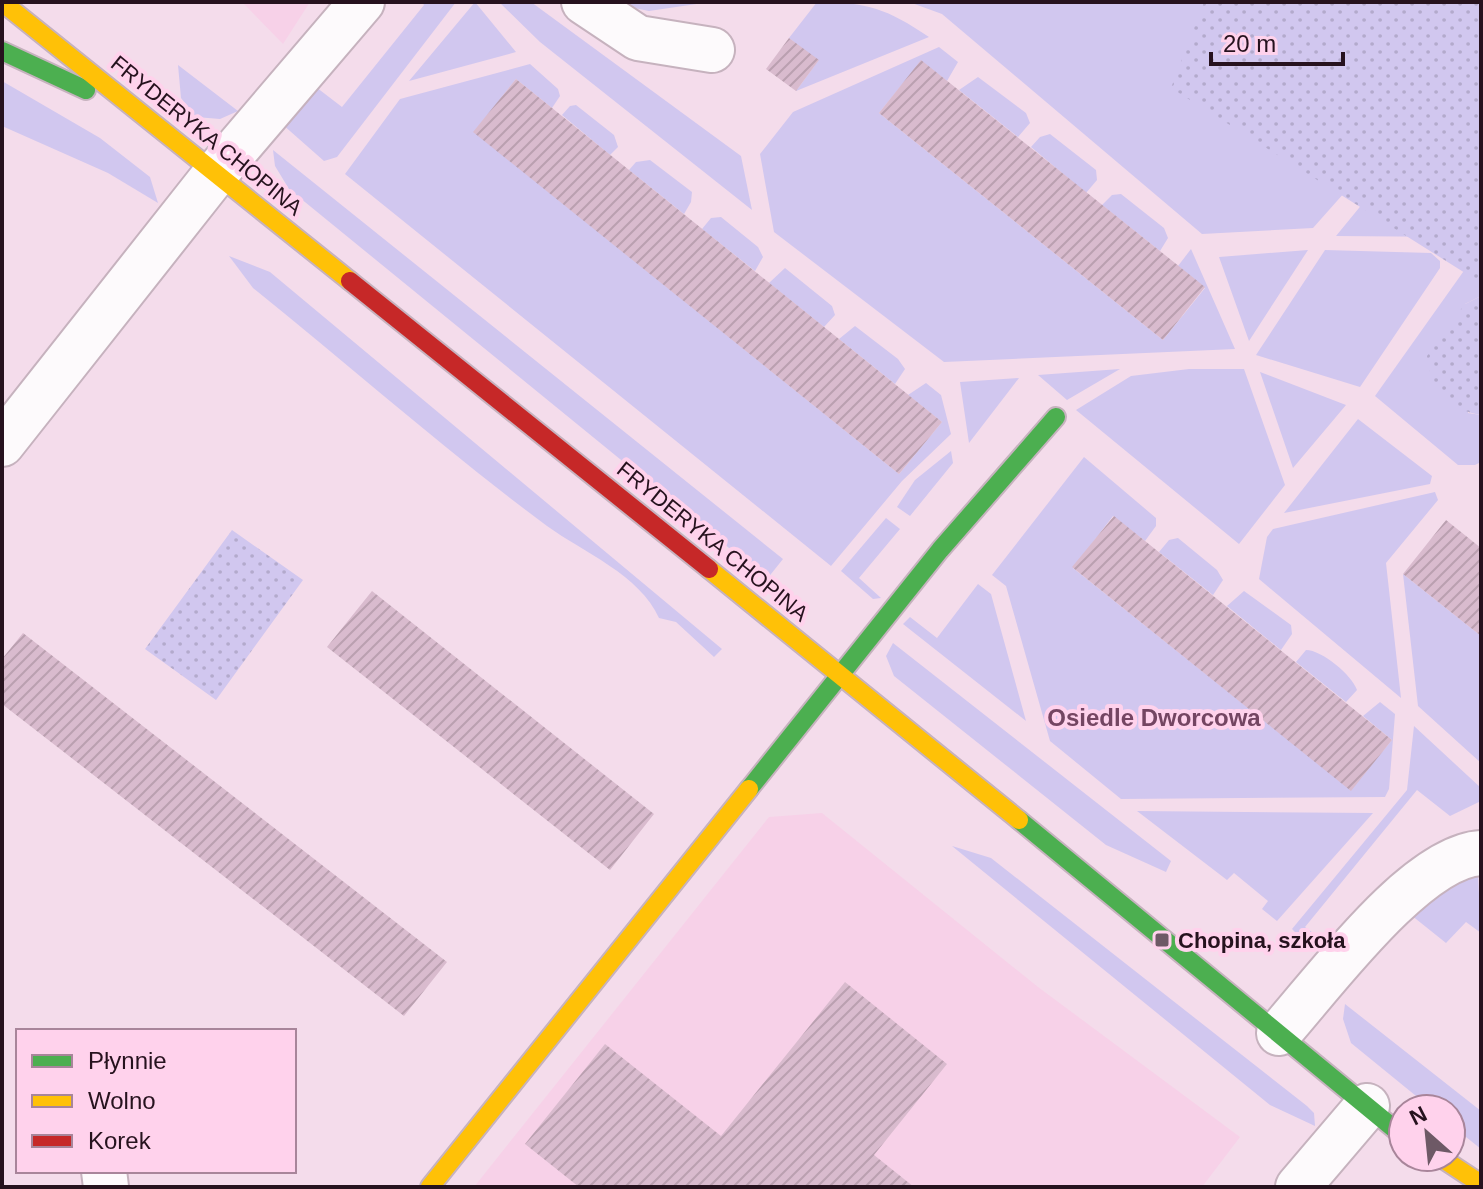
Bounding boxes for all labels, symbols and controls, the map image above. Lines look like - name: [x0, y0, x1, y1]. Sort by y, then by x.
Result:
- scale bar: [1211, 16, 1343, 66]
- text: 20 m: [1223, 30, 1276, 57]
- street label: FRYDERYKA CHOPINA: [106, 51, 308, 220]
- street label: FRYDERYKA CHOPINA: [612, 457, 814, 626]
- district label: Osiedle Dworcowa: [1047, 704, 1261, 731]
- place label: Chopina, szkoła: [1178, 928, 1346, 953]
- marker: Chopina, szkoła: [1153, 931, 1171, 949]
- legend: [16, 1029, 296, 1173]
- text: Płynnie: [88, 1047, 167, 1074]
- text: Wolno: [88, 1087, 156, 1114]
- north arrow: [1387, 1093, 1467, 1173]
- text: N: [1405, 1101, 1431, 1130]
- text: Korek: [88, 1127, 152, 1154]

